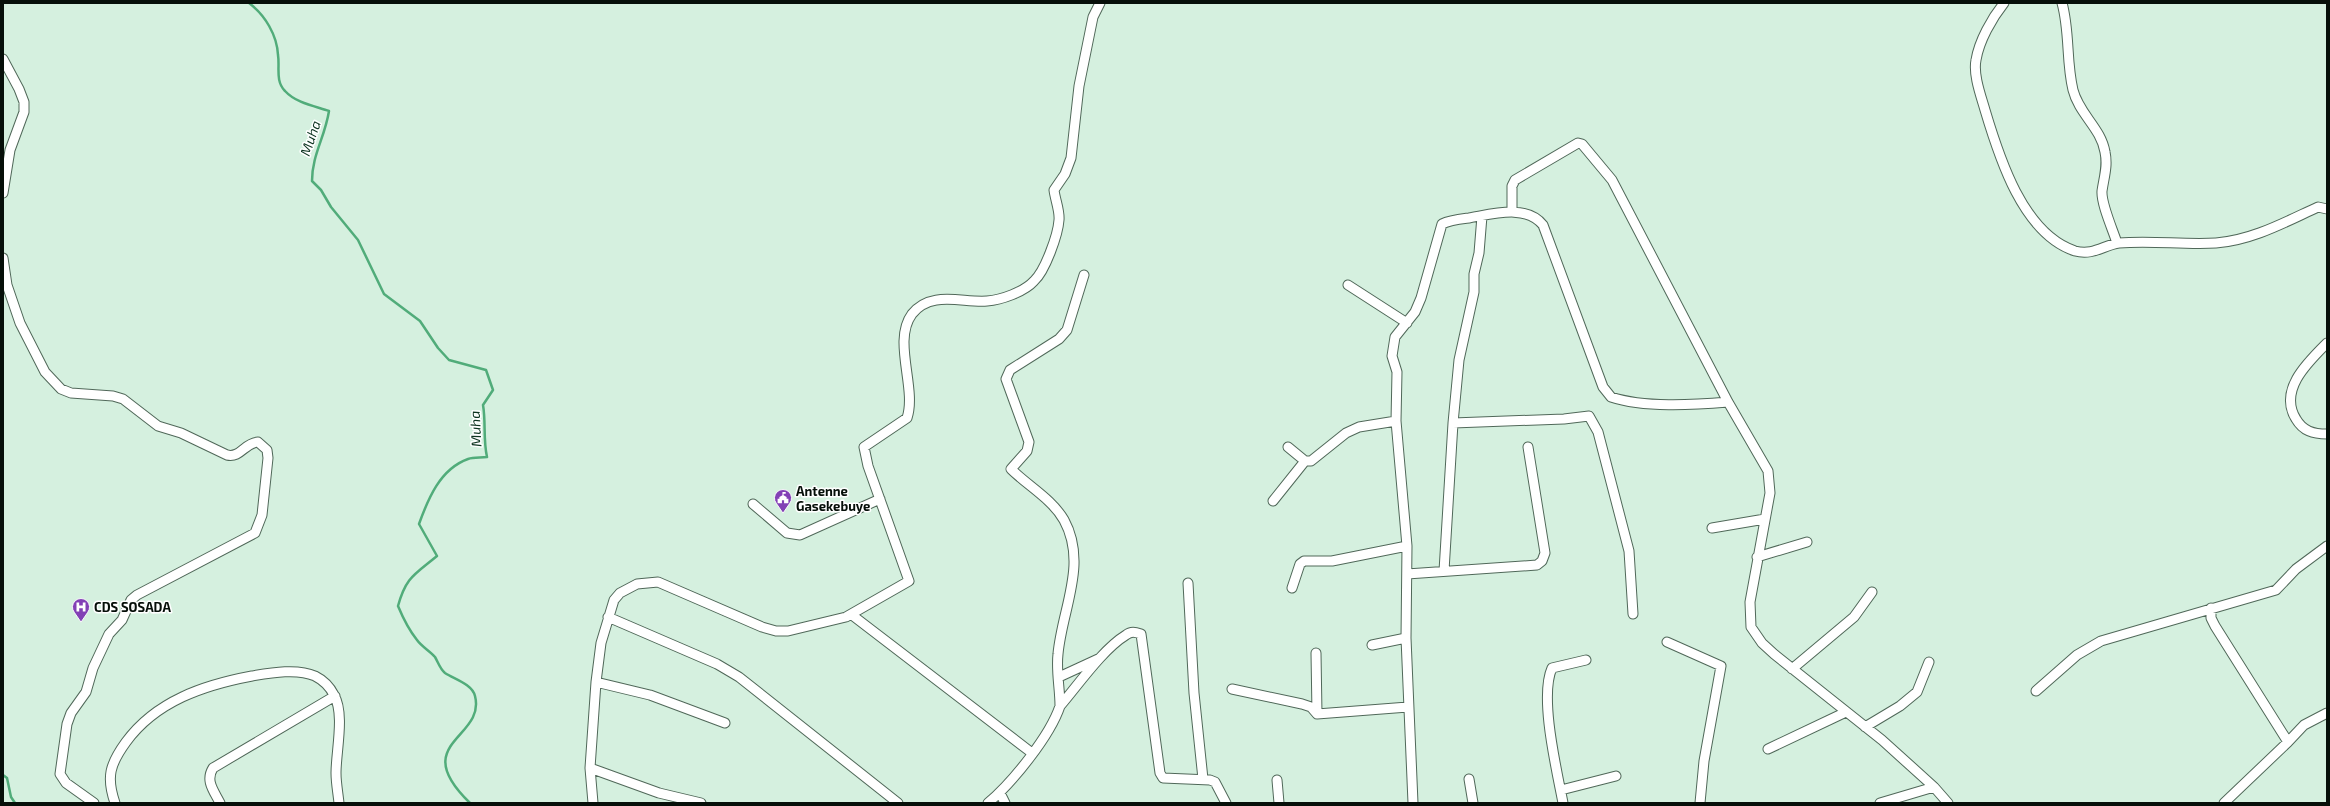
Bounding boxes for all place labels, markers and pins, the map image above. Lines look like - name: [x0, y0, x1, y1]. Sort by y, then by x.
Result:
- place label: Antenne Gasekebuye: [796, 483, 870, 514]
- public building icon: Antenne Gasekebuye: [773, 488, 793, 513]
- hospital icon: CDS SOSADA: [71, 597, 91, 622]
- place label: CDS SOSADA: [94, 599, 171, 615]

